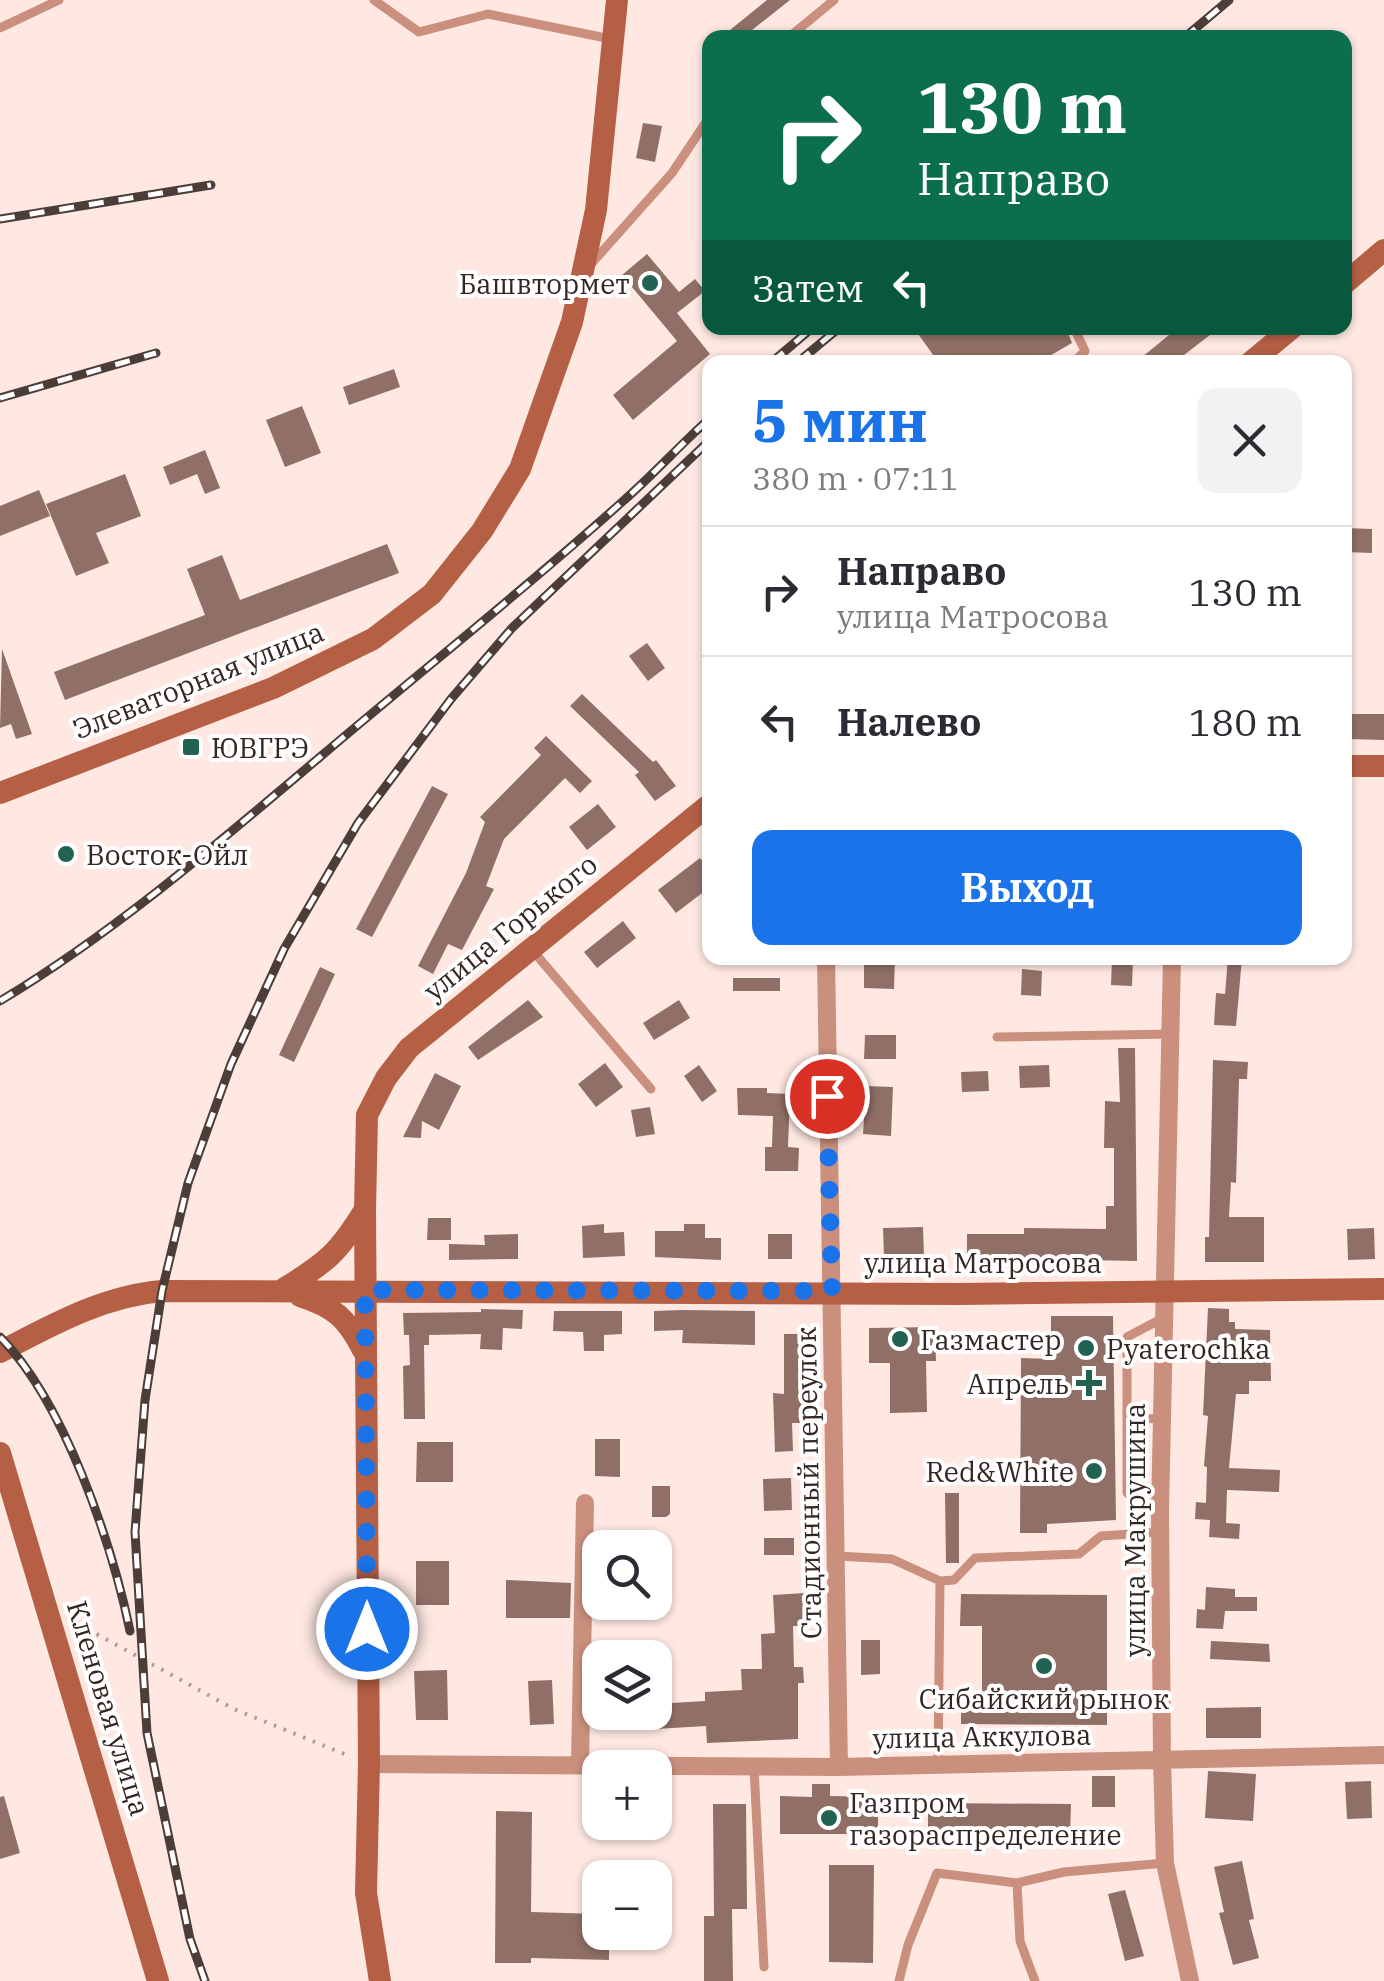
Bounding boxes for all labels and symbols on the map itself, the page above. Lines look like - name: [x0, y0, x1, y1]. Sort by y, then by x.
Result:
- place label: Башвтормет: [459, 265, 630, 302]
- marker: Башвтормет: [639, 272, 661, 294]
- street label: Элеваторная улица: [67, 613, 329, 747]
- place label: ЮВГРЭ: [211, 729, 309, 766]
- marker: ЮВГРЭ: [180, 736, 202, 758]
- place label: Восток-Ойл: [86, 836, 248, 873]
- marker: Восток-Ойл: [55, 843, 77, 865]
- street label: улица Горького: [416, 846, 604, 1008]
- pin: [785, 1054, 870, 1139]
- street label: улица Матросова: [864, 1244, 1102, 1281]
- place label: Газмастер: [920, 1321, 1061, 1358]
- street label: Стадионный переулок: [787, 1326, 829, 1640]
- marker: Газмастер: [889, 1328, 911, 1350]
- place label: Pyaterochka: [1106, 1330, 1270, 1367]
- marker: Pyaterochka: [1075, 1337, 1097, 1359]
- place label: Апрель: [967, 1365, 1069, 1402]
- marker: Апрель: [1078, 1372, 1100, 1394]
- street label: улица Макрушина: [1116, 1403, 1153, 1657]
- place label: Red&White: [925, 1453, 1074, 1490]
- marker: Red&White: [1083, 1460, 1105, 1482]
- position arrow: [315, 1577, 419, 1681]
- street label: Кленовая улица: [59, 1596, 159, 1820]
- marker: Сибайский рынок: [1033, 1655, 1055, 1677]
- place label: Сибайский рынок: [919, 1680, 1169, 1717]
- street label: улица Аккулова: [872, 1716, 1092, 1756]
- place label: Газпром газораспределение: [849, 1784, 1121, 1853]
- marker: Газпром газораспределение: [818, 1807, 840, 1829]

